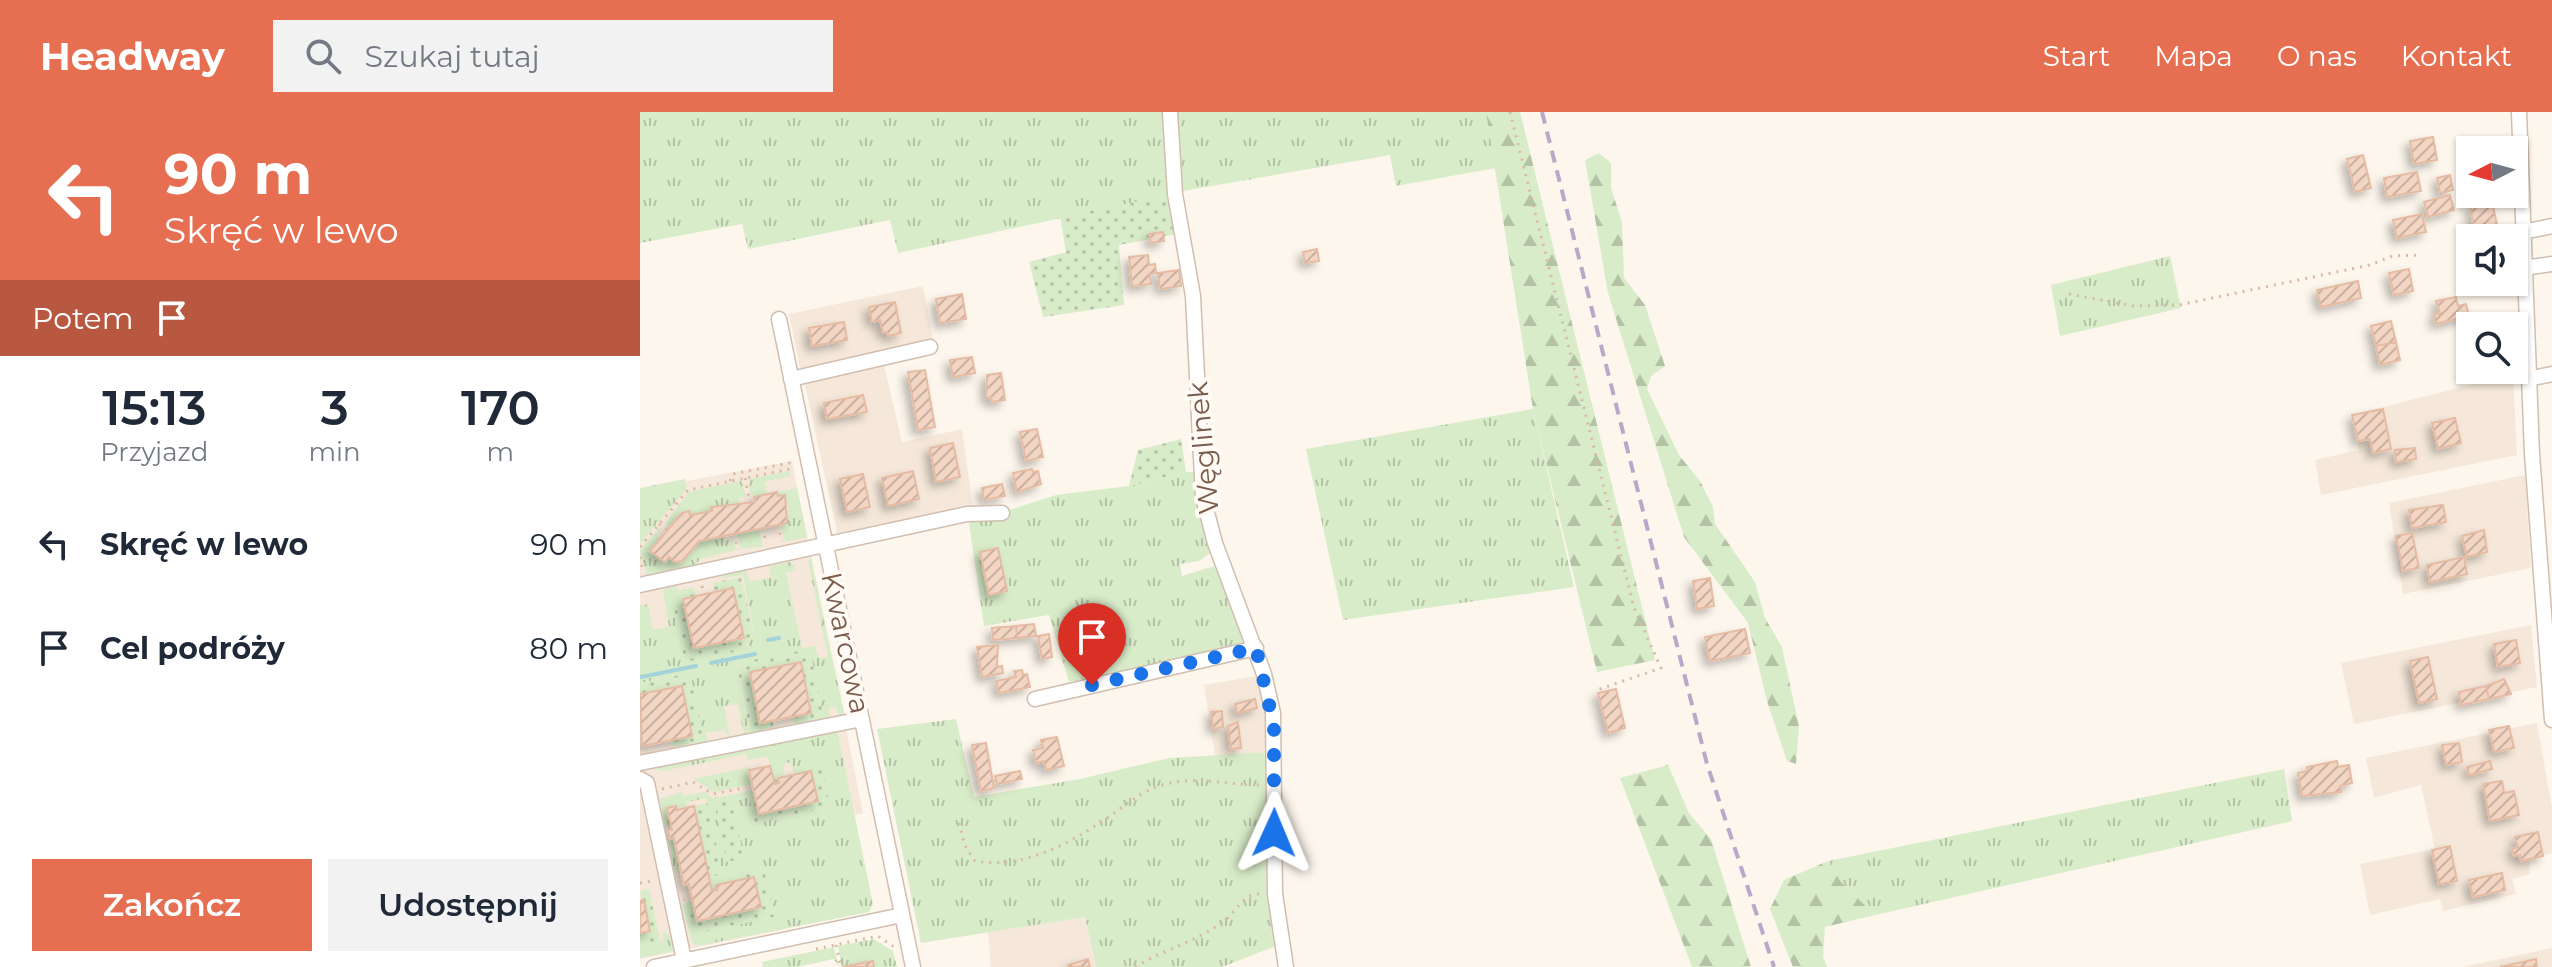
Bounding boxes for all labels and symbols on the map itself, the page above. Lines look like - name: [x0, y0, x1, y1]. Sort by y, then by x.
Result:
- north arrow: [2456, 136, 2528, 208]
- street label: Węglinek: [1180, 380, 1226, 516]
- street label: Kwarcowa: [814, 569, 878, 717]
- pin: [1058, 603, 1126, 685]
- position arrow: [1232, 791, 1316, 875]

